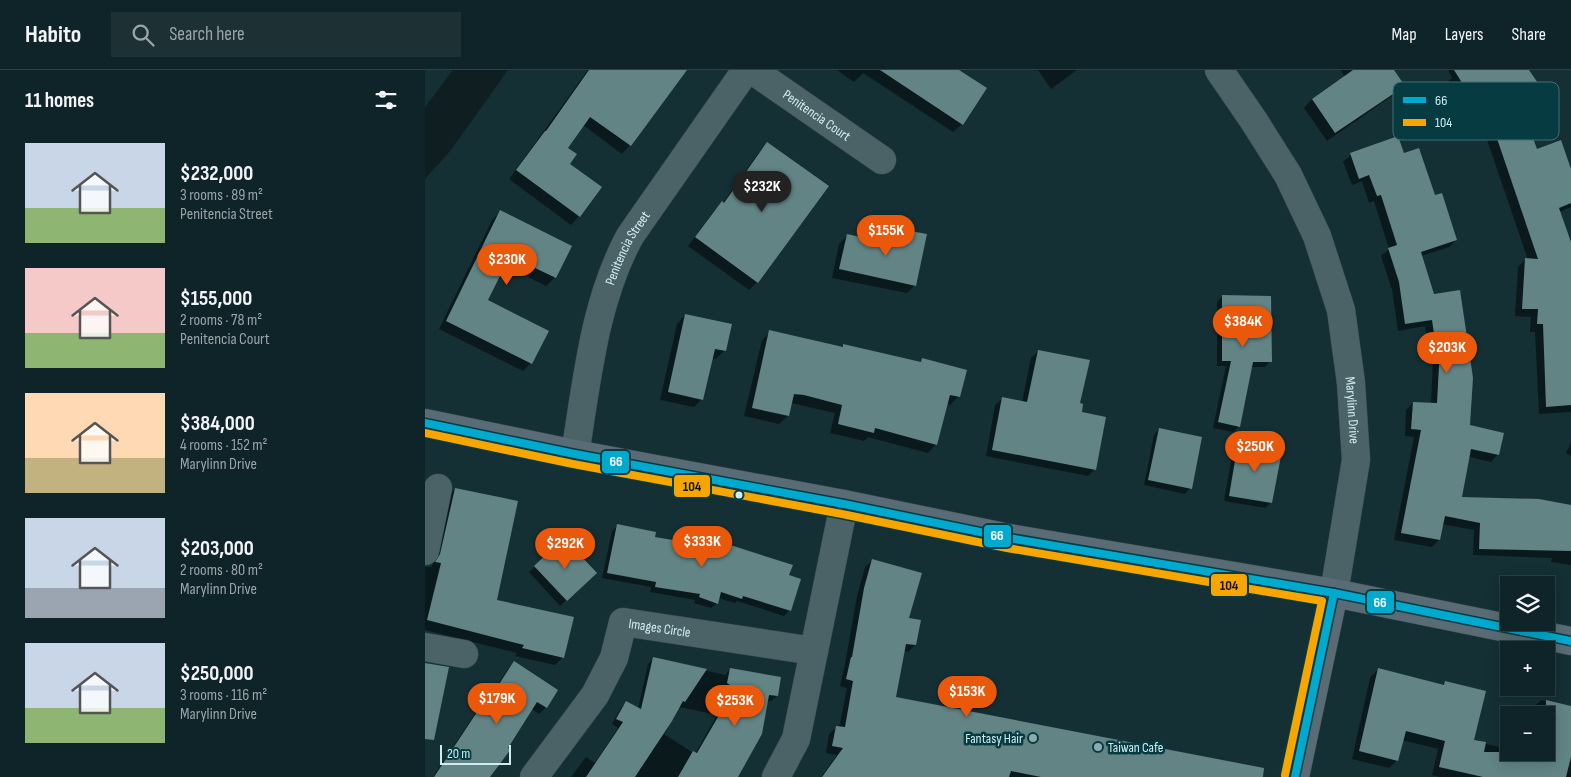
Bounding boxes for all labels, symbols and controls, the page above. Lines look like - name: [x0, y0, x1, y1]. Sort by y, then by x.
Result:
- search box: [111, 12, 461, 57]
- text: Habito: [25, 20, 81, 49]
- icon: search: [129, 21, 157, 49]
- text: Search here: [169, 23, 245, 46]
- text: Map: [1392, 24, 1417, 45]
- text: Layers: [1445, 24, 1484, 45]
- text: Share: [1512, 24, 1546, 45]
- legend: [1393, 82, 1559, 140]
- icon: filters: [372, 86, 400, 114]
- street label: Penitencia Court: [780, 86, 854, 144]
- text: 11 homes: [25, 88, 94, 113]
- text: 66: [1435, 92, 1447, 109]
- text: 104: [1435, 114, 1452, 131]
- text: $232,000: [180, 161, 253, 186]
- icon: home: [65, 163, 125, 223]
- pin: $232K: [727, 170, 797, 213]
- text: $232K: [743, 177, 781, 196]
- text: 3 rooms · 89 m²: [180, 186, 263, 205]
- text: Penitencia Street: [180, 205, 273, 224]
- street label: Penitencia Street: [601, 208, 653, 287]
- pin: $155K: [851, 214, 921, 257]
- text: $155K: [868, 221, 904, 240]
- pin: $230K: [472, 244, 542, 286]
- text: $230K: [488, 250, 526, 269]
- text: $155,000: [180, 286, 252, 311]
- icon: home: [65, 288, 125, 348]
- pin: $384K: [1208, 306, 1278, 348]
- text: 2 rooms · 78 m²: [180, 311, 262, 330]
- text: $384K: [1224, 312, 1262, 331]
- text: Penitencia Court: [180, 330, 270, 349]
- pin: $203K: [1412, 332, 1482, 374]
- text: $203K: [1428, 338, 1466, 357]
- street label: Marylinn Drive: [1342, 375, 1363, 444]
- text: $384,000: [180, 411, 255, 436]
- icon: home: [65, 413, 125, 473]
- pin: $250K: [1220, 430, 1290, 473]
- text: 4 rooms · 152 m²: [180, 436, 268, 455]
- text: $250K: [1236, 437, 1274, 456]
- line badge: 66: [601, 450, 630, 474]
- text: 66: [609, 453, 623, 470]
- text: Marylinn Drive: [180, 455, 257, 474]
- line badge: 104: [673, 474, 711, 498]
- text: 104: [683, 478, 702, 495]
- unlabelled marker: [734, 490, 744, 500]
- line badge: 66: [983, 524, 1012, 548]
- pin: $333K: [667, 526, 737, 568]
- text: 66: [990, 527, 1004, 544]
- pin: $292K: [530, 528, 600, 570]
- text: $333K: [683, 532, 721, 551]
- text: $292K: [546, 534, 584, 553]
- text: $203,000: [180, 536, 254, 561]
- icon: home: [65, 538, 125, 598]
- text: 2 rooms · 80 m²: [180, 561, 263, 580]
- line badge: 104: [1210, 573, 1248, 597]
- map controls: [1500, 576, 1555, 761]
- button: layers: [1500, 576, 1555, 631]
- text: 104: [1220, 577, 1239, 594]
- text: Marylinn Drive: [180, 580, 257, 599]
- line badge: 66: [1366, 590, 1395, 614]
- text: 66: [1373, 594, 1387, 611]
- street label: Images Circle: [627, 614, 692, 641]
- button: +: [1500, 641, 1555, 696]
- text: $250,000: [180, 661, 253, 686]
- icon: home: [65, 663, 125, 723]
- pin: $153K: [932, 676, 1002, 718]
- pin: $179K: [462, 682, 532, 725]
- text: $153K: [949, 682, 985, 701]
- pin: $253K: [700, 684, 770, 727]
- text: 3 rooms · 116 m²: [180, 686, 267, 705]
- text: $179K: [479, 689, 515, 708]
- text: $253K: [716, 691, 754, 710]
- text: Marylinn Drive: [180, 705, 257, 724]
- button: −: [1500, 706, 1555, 761]
- place label: Fantasy Hair: [965, 730, 1023, 747]
- marker: Fantasy Hair: [1027, 732, 1039, 744]
- place label: Taiwan Cafe: [1108, 739, 1163, 756]
- marker: Taiwan Cafe: [1092, 741, 1104, 753]
- scale bar: [440, 742, 511, 765]
- text: 20 m: [447, 745, 470, 762]

